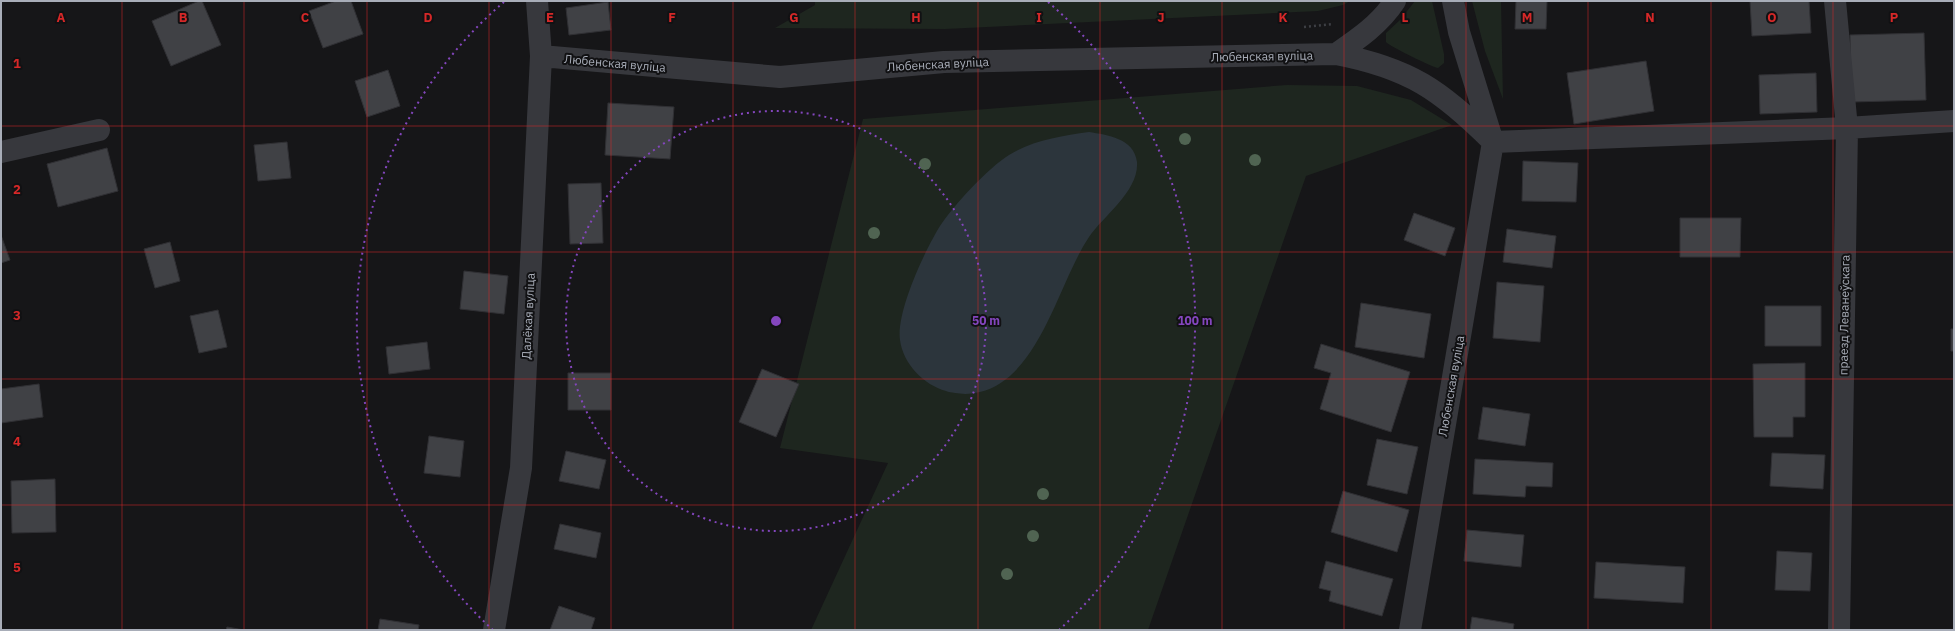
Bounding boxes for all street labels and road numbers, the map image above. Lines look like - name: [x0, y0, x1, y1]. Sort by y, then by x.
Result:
- street label: Любенская вуліца: [1211, 48, 1314, 64]
- street label: Любенская вуліца: [564, 51, 667, 75]
- street label: Любенская вуліца: [887, 54, 990, 74]
- street label: праезд Леванеўскага: [1835, 254, 1853, 375]
- street label: Далёкая вуліца: [518, 272, 538, 360]
- street label: Любенская вуліца: [1435, 334, 1467, 438]

